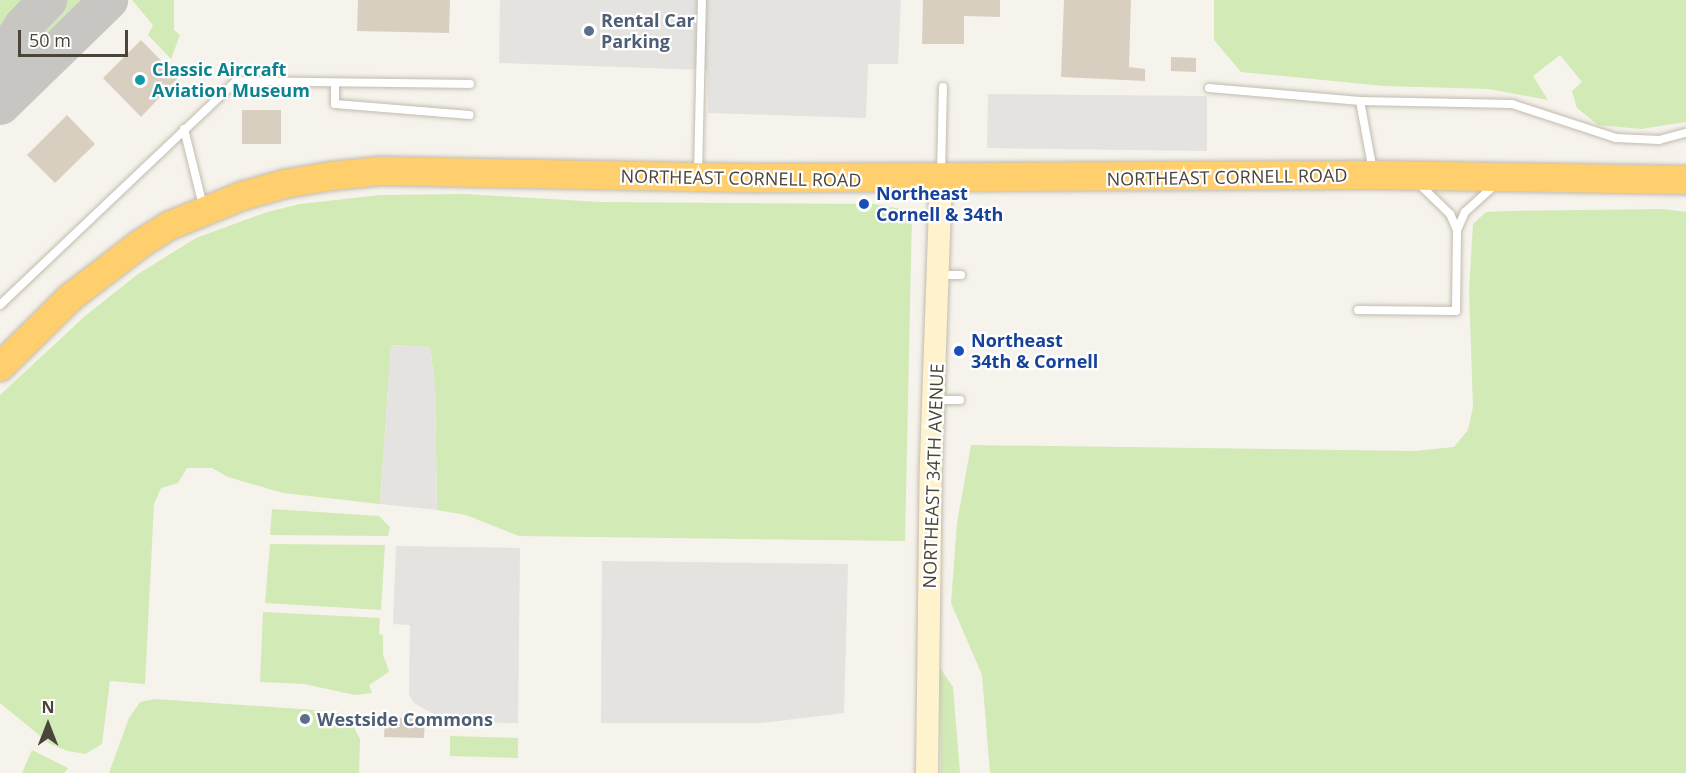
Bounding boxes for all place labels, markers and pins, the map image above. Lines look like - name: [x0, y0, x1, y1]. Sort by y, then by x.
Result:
- place label: Rental Car Parking: [601, 10, 695, 52]
- marker: Rental Car Parking: [582, 24, 596, 38]
- place label: Classic Aircraft Aviation Museum: [152, 59, 310, 101]
- marker: Classic Aircraft Aviation Museum: [133, 73, 147, 87]
- place label: Northeast Cornell & 34th: [876, 183, 1003, 226]
- marker: Northeast Cornell & 34th: [857, 197, 871, 211]
- place label: Northeast 34th & Cornell: [971, 330, 1098, 372]
- marker: Northeast 34th & Cornell: [952, 344, 966, 358]
- place label: Westside Commons: [317, 708, 493, 730]
- marker: Westside Commons: [298, 712, 312, 726]

